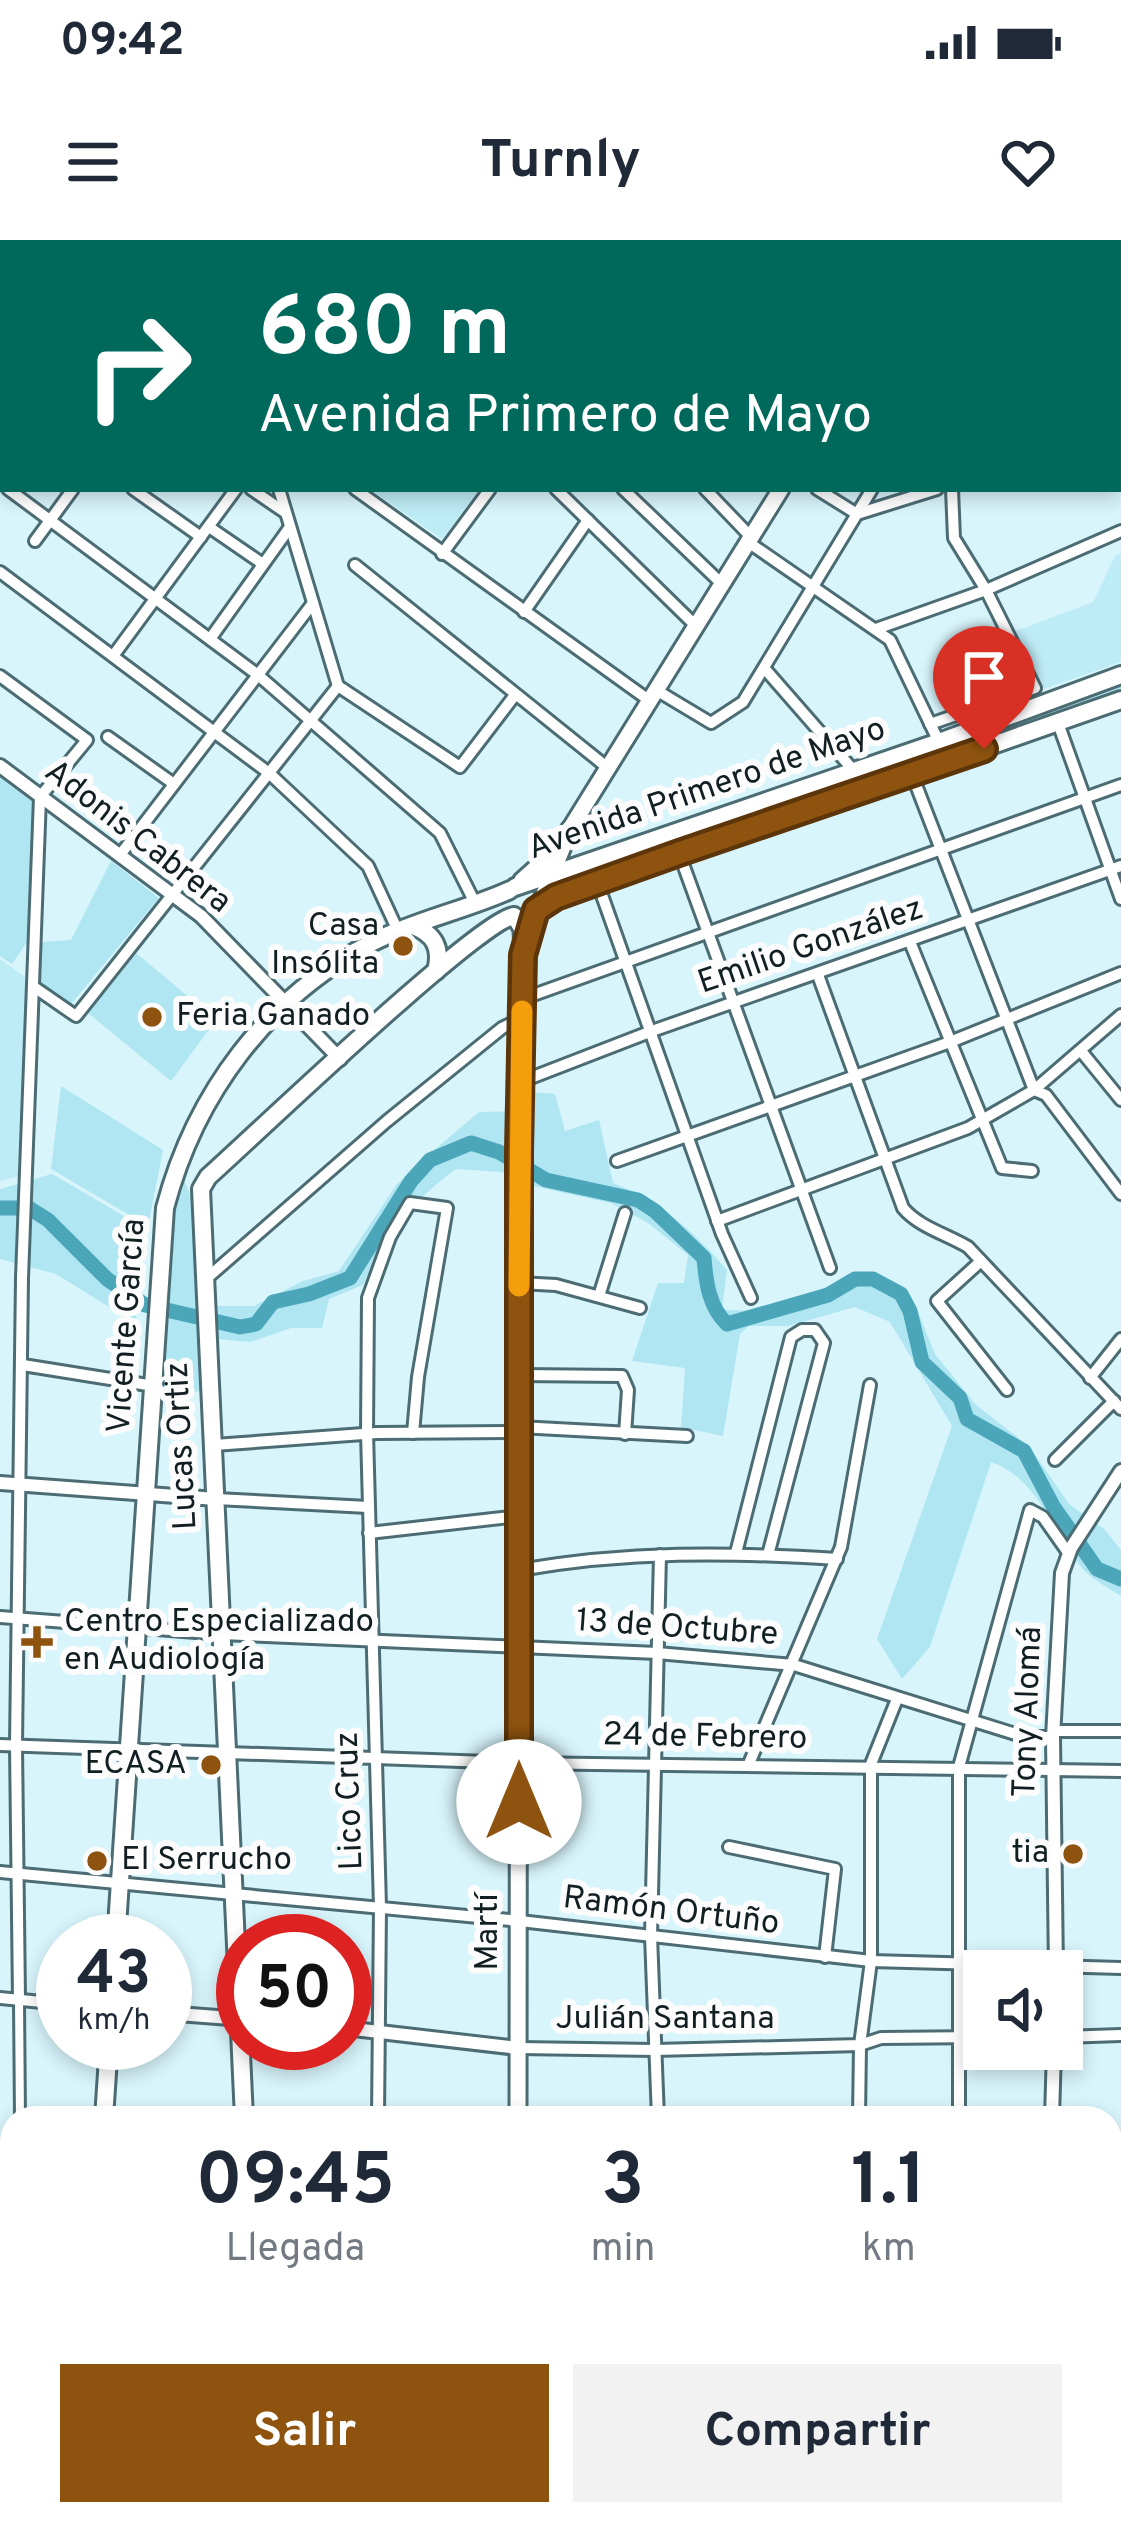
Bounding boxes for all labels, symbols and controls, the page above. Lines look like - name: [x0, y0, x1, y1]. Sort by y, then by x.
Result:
- text: 09:42: [60, 14, 185, 71]
- text: Turnly: [480, 128, 641, 197]
- icon: menu: [60, 129, 126, 195]
- icon: heart: [995, 129, 1061, 195]
- text: 680 m: [258, 279, 511, 385]
- icon: right: [60, 288, 216, 444]
- text: Avenida Primero de Mayo: [258, 383, 872, 452]
- pin: [933, 626, 1035, 749]
- icon: arrive: [951, 644, 1017, 710]
- street label: Avenida Primero de Mayo: [523, 709, 891, 871]
- street label: Adonis Cabrera: [35, 752, 239, 924]
- street label: Emilio González: [693, 889, 929, 1005]
- place label: Casa Insólita: [271, 906, 379, 986]
- marker: Casa Insólita: [390, 933, 416, 959]
- place label: Feria Ganado: [176, 996, 370, 1038]
- marker: Feria Ganado: [139, 1004, 165, 1030]
- street label: Vicente García: [100, 1217, 156, 1435]
- street label: Lucas Ortiz: [158, 1361, 208, 1531]
- street label: 13 de Octubre: [575, 1601, 779, 1657]
- place label: Centro Especializado en Audiología: [64, 1602, 374, 1682]
- marker: Centro Especializado en Audiología: [21, 1626, 53, 1658]
- street label: Tony Alomá: [1005, 1626, 1053, 1798]
- street label: 24 de Febrero: [602, 1715, 808, 1761]
- street label: Lico Cruz: [328, 1731, 374, 1871]
- position arrow: [456, 1739, 582, 1865]
- place label: ECASA: [85, 1744, 187, 1786]
- marker: ECASA: [198, 1752, 224, 1778]
- place label: tia: [1011, 1833, 1049, 1875]
- place label: El Serrucho: [121, 1840, 292, 1882]
- marker: tia: [1060, 1841, 1086, 1867]
- marker: El Serrucho: [84, 1848, 110, 1874]
- street label: Ramón Ortuño: [560, 1878, 782, 1946]
- street label: Martí: [468, 1891, 510, 1971]
- speed limit sign: 50: [216, 1914, 372, 2070]
- text: 43: [77, 1939, 151, 2015]
- map controls: [963, 1950, 1083, 2070]
- button: sound: [963, 1950, 1083, 2070]
- street label: Julián Santana: [556, 1999, 775, 2041]
- text: km/h: [78, 2003, 150, 2040]
- text: 09:45: [196, 2138, 395, 2230]
- text: 3: [601, 2138, 645, 2230]
- text: 1.1: [851, 2138, 926, 2230]
- text: Llegada: [226, 2226, 365, 2275]
- text: min: [590, 2226, 655, 2275]
- text: km: [862, 2226, 916, 2275]
- button: Salir: [60, 2364, 549, 2502]
- button: Compartir: [573, 2364, 1062, 2502]

